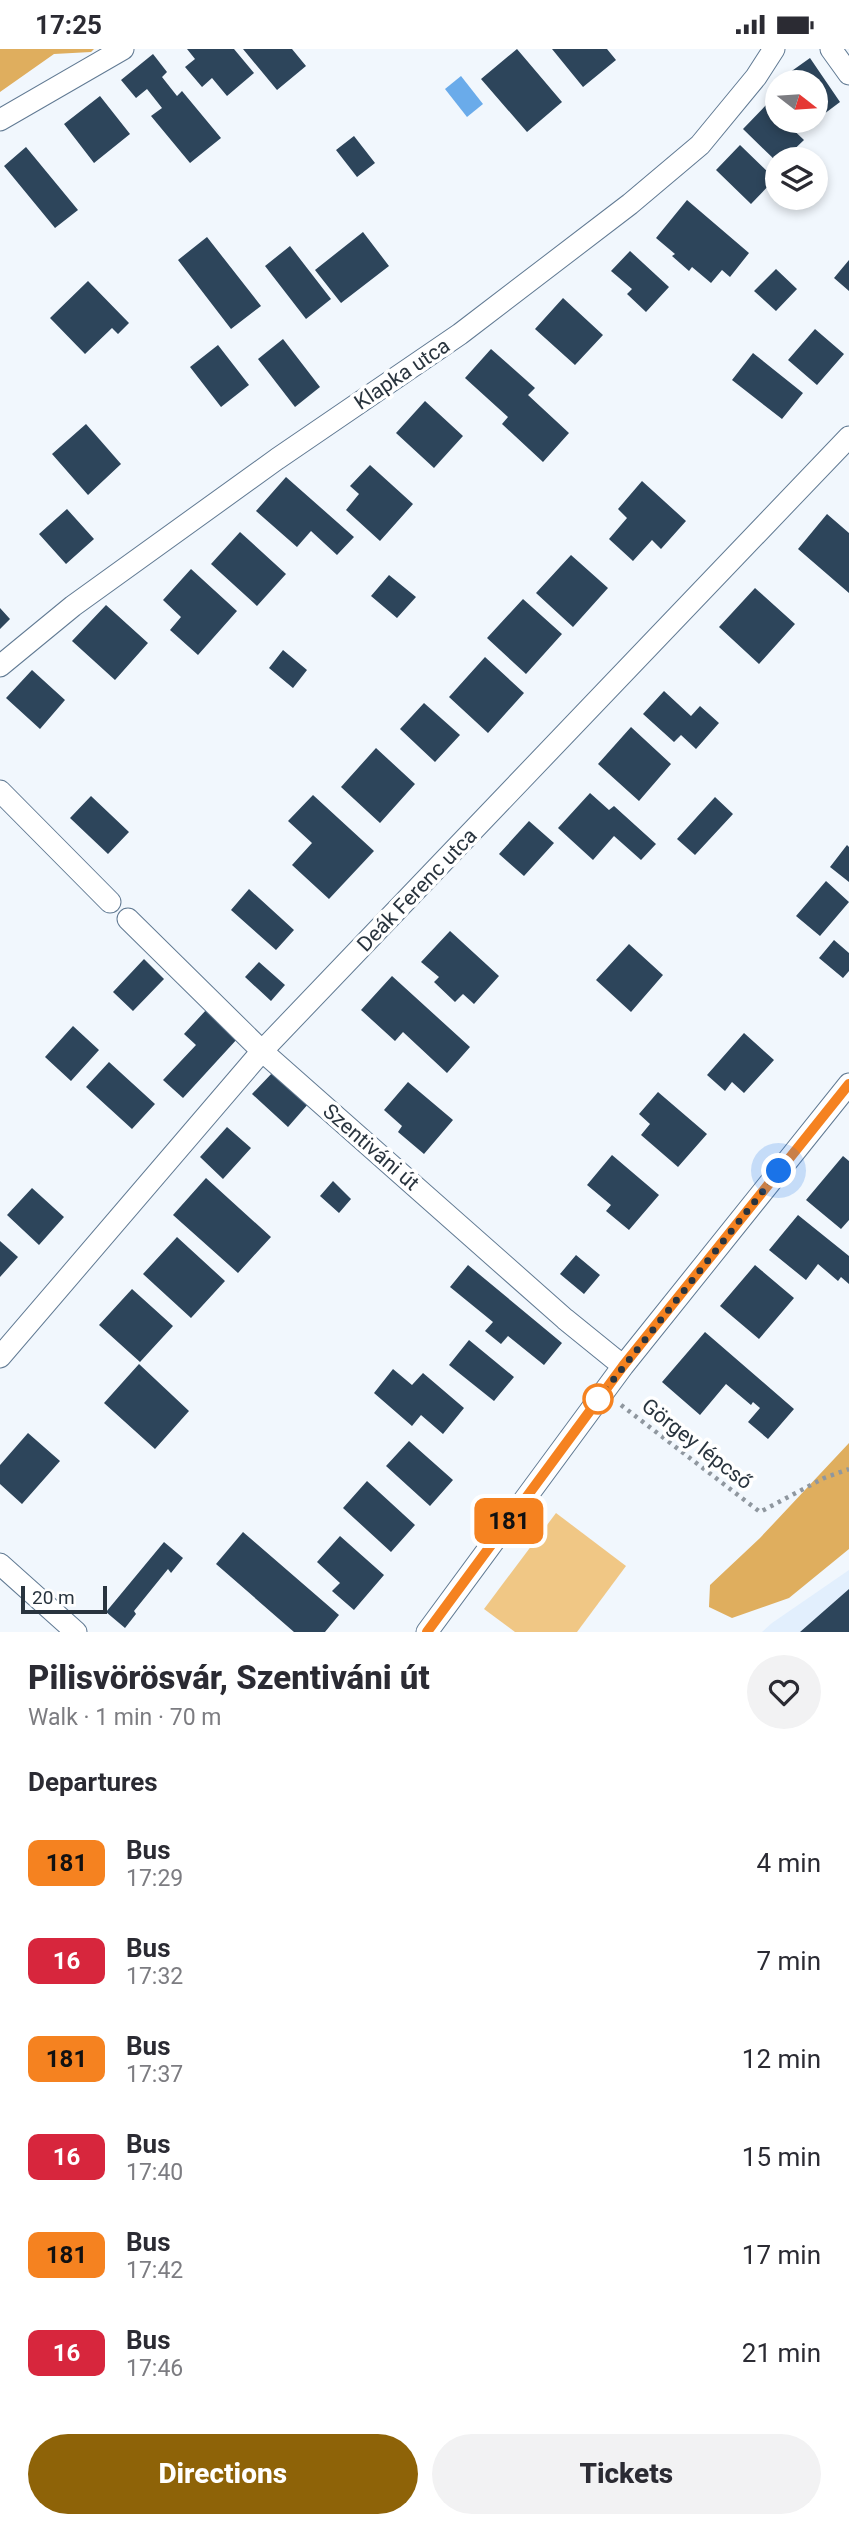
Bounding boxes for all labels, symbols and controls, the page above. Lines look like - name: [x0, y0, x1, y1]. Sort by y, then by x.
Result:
- text: 17:25: [35, 10, 102, 40]
- north arrow: [765, 70, 828, 133]
- map controls: [765, 70, 828, 210]
- button: layers: [765, 147, 828, 210]
- street label: Klapka utca: [350, 333, 454, 415]
- street label: Deák Ferenc utca: [352, 824, 482, 956]
- street label: Szentiváni út: [318, 1099, 424, 1195]
- your location: [761, 1153, 796, 1188]
- unlabelled marker: [583, 1384, 613, 1414]
- street label: Görgey lépcső: [637, 1394, 757, 1494]
- line badge: 181: [469, 1498, 549, 1544]
- text: 181: [488, 1507, 530, 1535]
- scale bar: [21, 1583, 107, 1615]
- text: 20 m: [32, 1586, 75, 1609]
- button: heart: [747, 1655, 821, 1729]
- text: Pilisvörösvár, Szentiváni út: [28, 1658, 430, 1697]
- text: Walk · 1 min · 70 m: [28, 1704, 221, 1731]
- text: Departures: [28, 1767, 158, 1797]
- text: Bus: [126, 1835, 171, 1865]
- text: 4 min: [756, 1848, 821, 1878]
- text: 181: [46, 1849, 87, 1877]
- text: 17:29: [126, 1865, 183, 1892]
- text: Bus: [126, 1933, 171, 1963]
- text: 7 min: [756, 1946, 821, 1976]
- text: 16: [53, 1947, 80, 1975]
- text: 17:32: [126, 1963, 183, 1990]
- text: Bus: [126, 2031, 171, 2061]
- text: 12 min: [742, 2044, 821, 2074]
- text: 181: [46, 2045, 87, 2073]
- text: 17:37: [126, 2061, 183, 2088]
- text: Bus: [126, 2129, 171, 2159]
- text: 15 min: [742, 2142, 821, 2172]
- text: 16: [53, 2143, 80, 2171]
- text: 17:40: [126, 2159, 183, 2186]
- text: Bus: [126, 2227, 171, 2257]
- text: 17 min: [742, 2240, 821, 2270]
- text: 181: [46, 2241, 87, 2269]
- text: 17:42: [126, 2257, 183, 2284]
- text: Bus: [126, 2325, 171, 2355]
- text: 21 min: [742, 2338, 821, 2368]
- text: 16: [53, 2339, 80, 2367]
- text: 17:46: [126, 2355, 183, 2382]
- button: Directions: [28, 2434, 418, 2514]
- button: Tickets: [432, 2434, 821, 2514]

